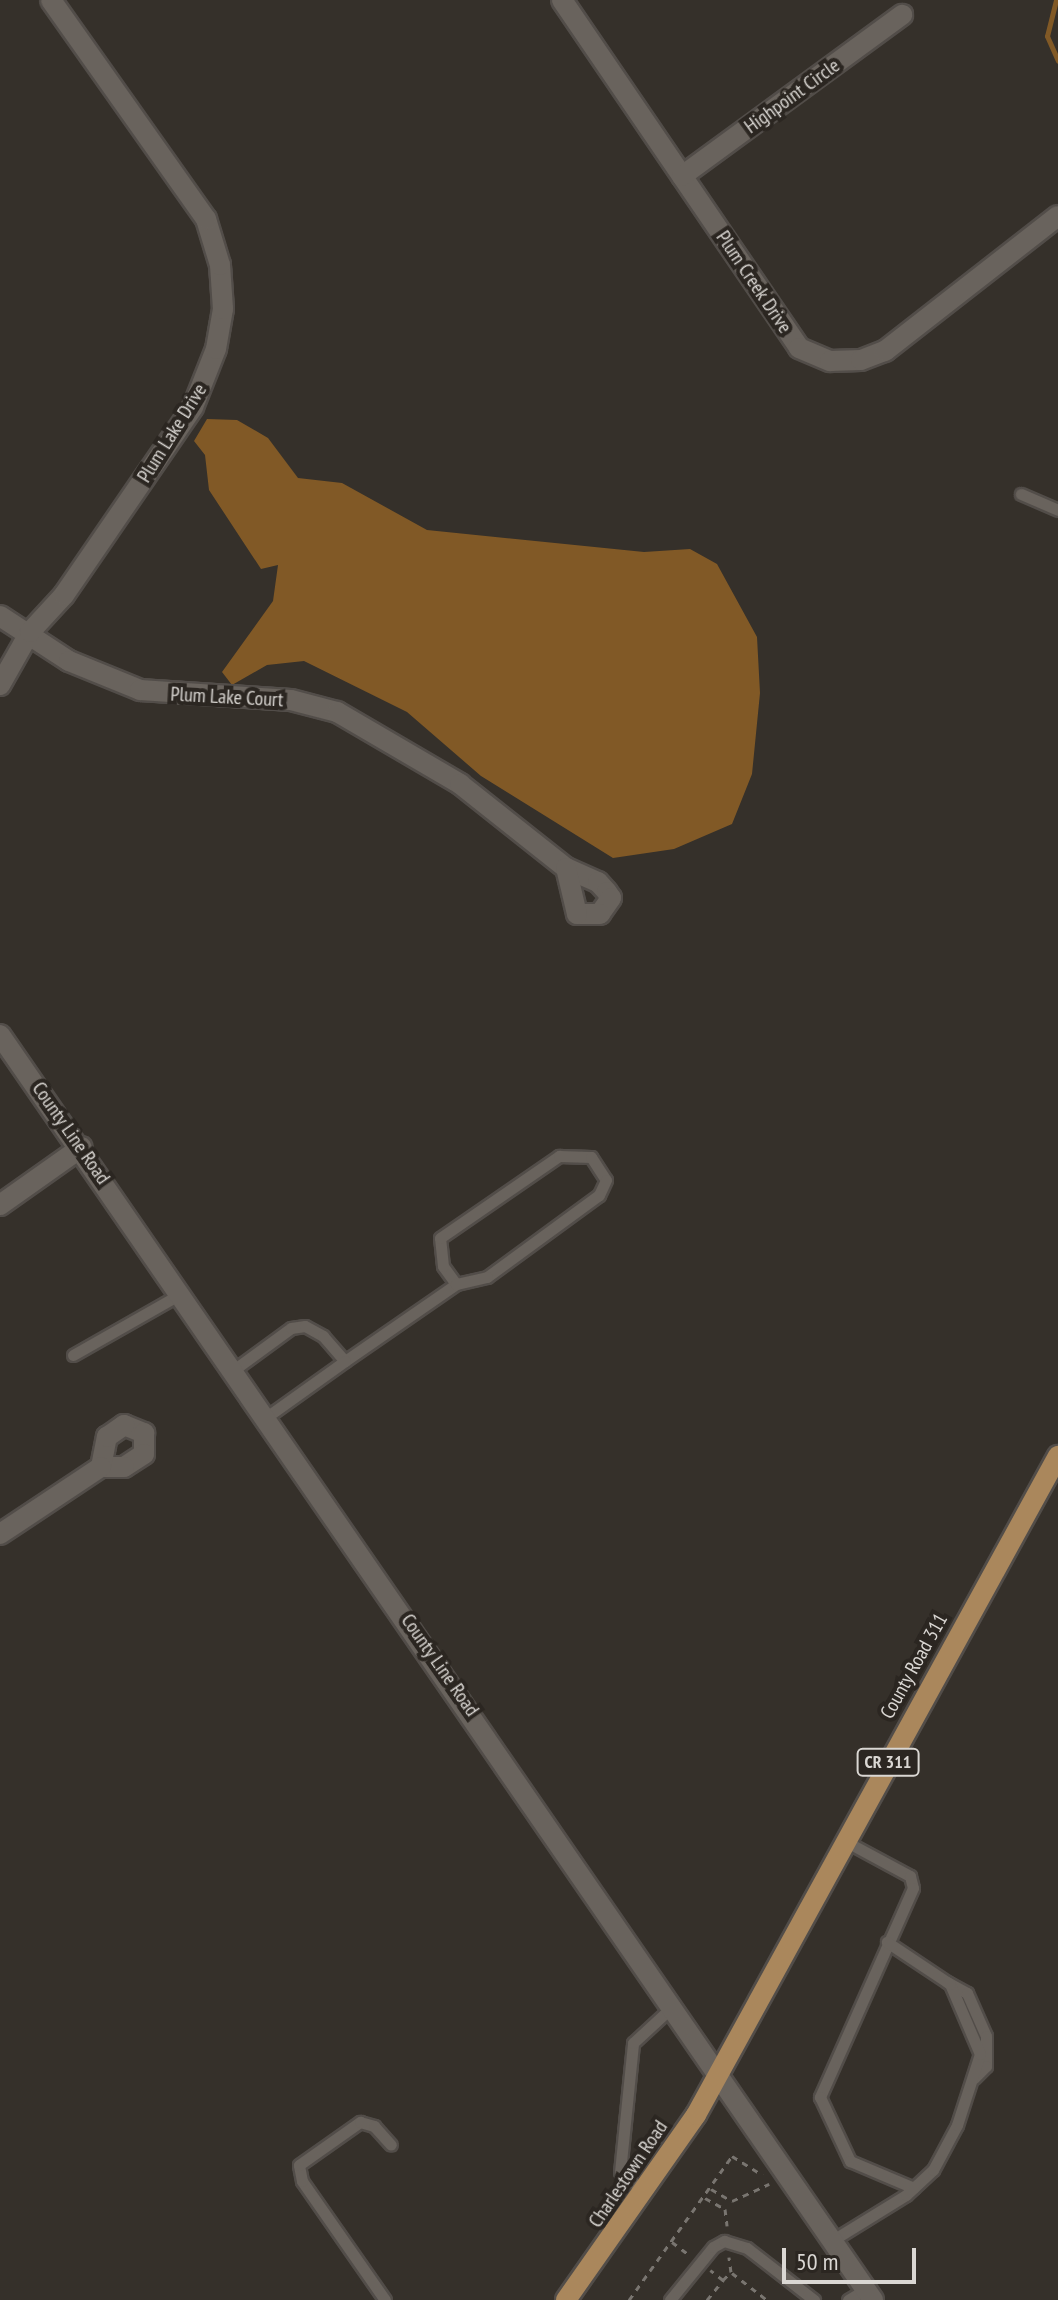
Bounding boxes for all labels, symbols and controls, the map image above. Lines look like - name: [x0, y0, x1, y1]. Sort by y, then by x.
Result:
- street label: Highpoint Circle: [740, 53, 844, 139]
- street label: Plum Creek Drive: [711, 226, 797, 338]
- street label: Plum Lake Drive: [132, 379, 212, 487]
- street label: Plum Lake Court: [170, 682, 284, 712]
- street label: County Line Road: [27, 1077, 115, 1189]
- street label: County Line Road: [396, 1609, 484, 1721]
- street label: County Road 311: [875, 1609, 953, 1723]
- road number: CR 311: [856, 1748, 920, 1776]
- street label: Charlestown Road: [583, 2116, 673, 2232]
- scale bar: [786, 2232, 920, 2282]
- text: 50 m: [796, 2246, 838, 2277]

